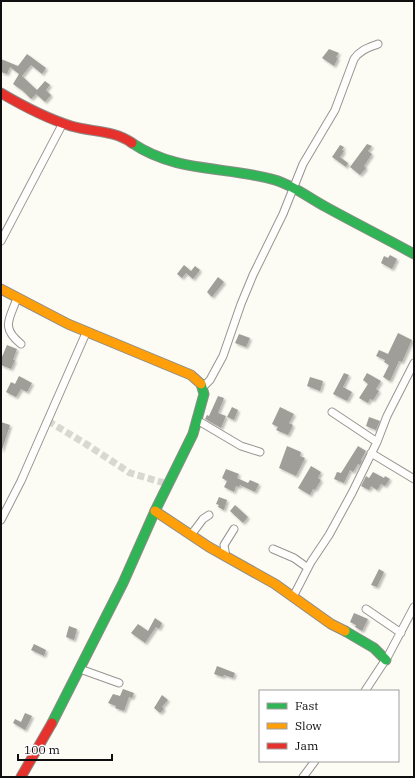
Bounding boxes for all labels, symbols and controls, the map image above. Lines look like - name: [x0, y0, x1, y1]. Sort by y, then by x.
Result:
- legend: [259, 690, 399, 762]
- text: Fast: [295, 698, 319, 713]
- text: Slow: [295, 718, 322, 733]
- scale bar: [18, 736, 112, 762]
- text: Jam: [295, 738, 319, 753]
- text: 100 m: [24, 742, 60, 757]

